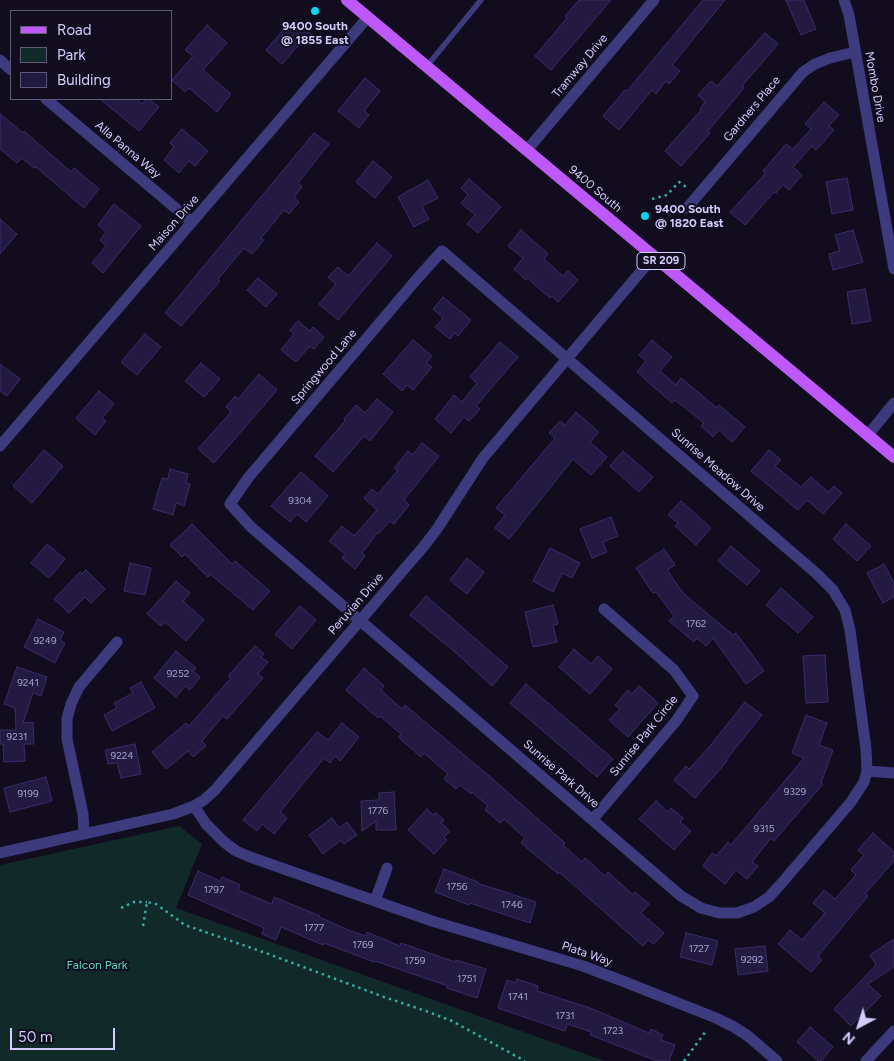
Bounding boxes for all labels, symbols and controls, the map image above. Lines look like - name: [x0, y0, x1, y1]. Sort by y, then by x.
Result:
- marker: 9400 South @ 1855 East: [309, 5, 321, 17]
- legend: [10, 10, 172, 100]
- place label: 9400 South @ 1855 East: [281, 19, 349, 47]
- text: Road: [57, 21, 92, 39]
- street label: Tramway Drive: [549, 31, 611, 101]
- text: Park: [57, 46, 86, 64]
- street label: Mombo Drive: [862, 50, 888, 124]
- text: Building: [57, 71, 111, 89]
- street label: Gardners Place: [720, 73, 784, 145]
- street label: Alla Panna Way: [92, 118, 164, 182]
- street label: 9400 South: [566, 163, 624, 215]
- street label: Maison Drive: [146, 192, 202, 254]
- place label: 9400 South @ 1820 East: [655, 202, 724, 230]
- marker: 9400 South @ 1820 East: [639, 210, 651, 222]
- road number: SR 209: [637, 252, 685, 270]
- street label: Springwood Lane: [288, 326, 360, 408]
- street label: Sunrise Meadow Drive: [668, 425, 768, 515]
- house number: 9304: [288, 495, 312, 507]
- street label: Peruvian Drive: [325, 570, 387, 638]
- house number: 1762: [686, 618, 706, 630]
- house number: 9249: [33, 635, 57, 647]
- house number: 9252: [167, 668, 189, 680]
- house number: 9241: [17, 677, 39, 689]
- street label: Sunrise Park Circle: [607, 693, 681, 779]
- house number: 9231: [7, 731, 27, 743]
- street label: Sunrise Park Drive: [520, 737, 602, 811]
- house number: 9224: [110, 750, 134, 762]
- house number: 9329: [784, 786, 806, 798]
- house number: 9199: [17, 788, 39, 800]
- house number: 1776: [368, 805, 388, 817]
- house number: 9315: [754, 823, 774, 835]
- house number: 1756: [447, 881, 467, 893]
- house number: 1797: [204, 884, 224, 896]
- house number: 1746: [501, 899, 523, 911]
- house number: 1777: [304, 922, 324, 934]
- house number: 1769: [353, 939, 373, 951]
- street label: Plata Way: [560, 939, 614, 969]
- house number: 1727: [689, 943, 709, 955]
- house number: 9292: [741, 954, 763, 966]
- house number: 1759: [405, 955, 425, 967]
- park label: Falcon Park: [66, 958, 128, 972]
- house number: 1751: [457, 973, 477, 985]
- house number: 1741: [508, 991, 528, 1003]
- north arrow: [834, 1001, 884, 1051]
- house number: 1731: [555, 1010, 575, 1022]
- scale bar: [12, 1018, 118, 1050]
- house number: 1723: [603, 1025, 623, 1037]
- text: 50 m: [18, 1028, 53, 1046]
- text: N: [839, 1028, 859, 1048]

